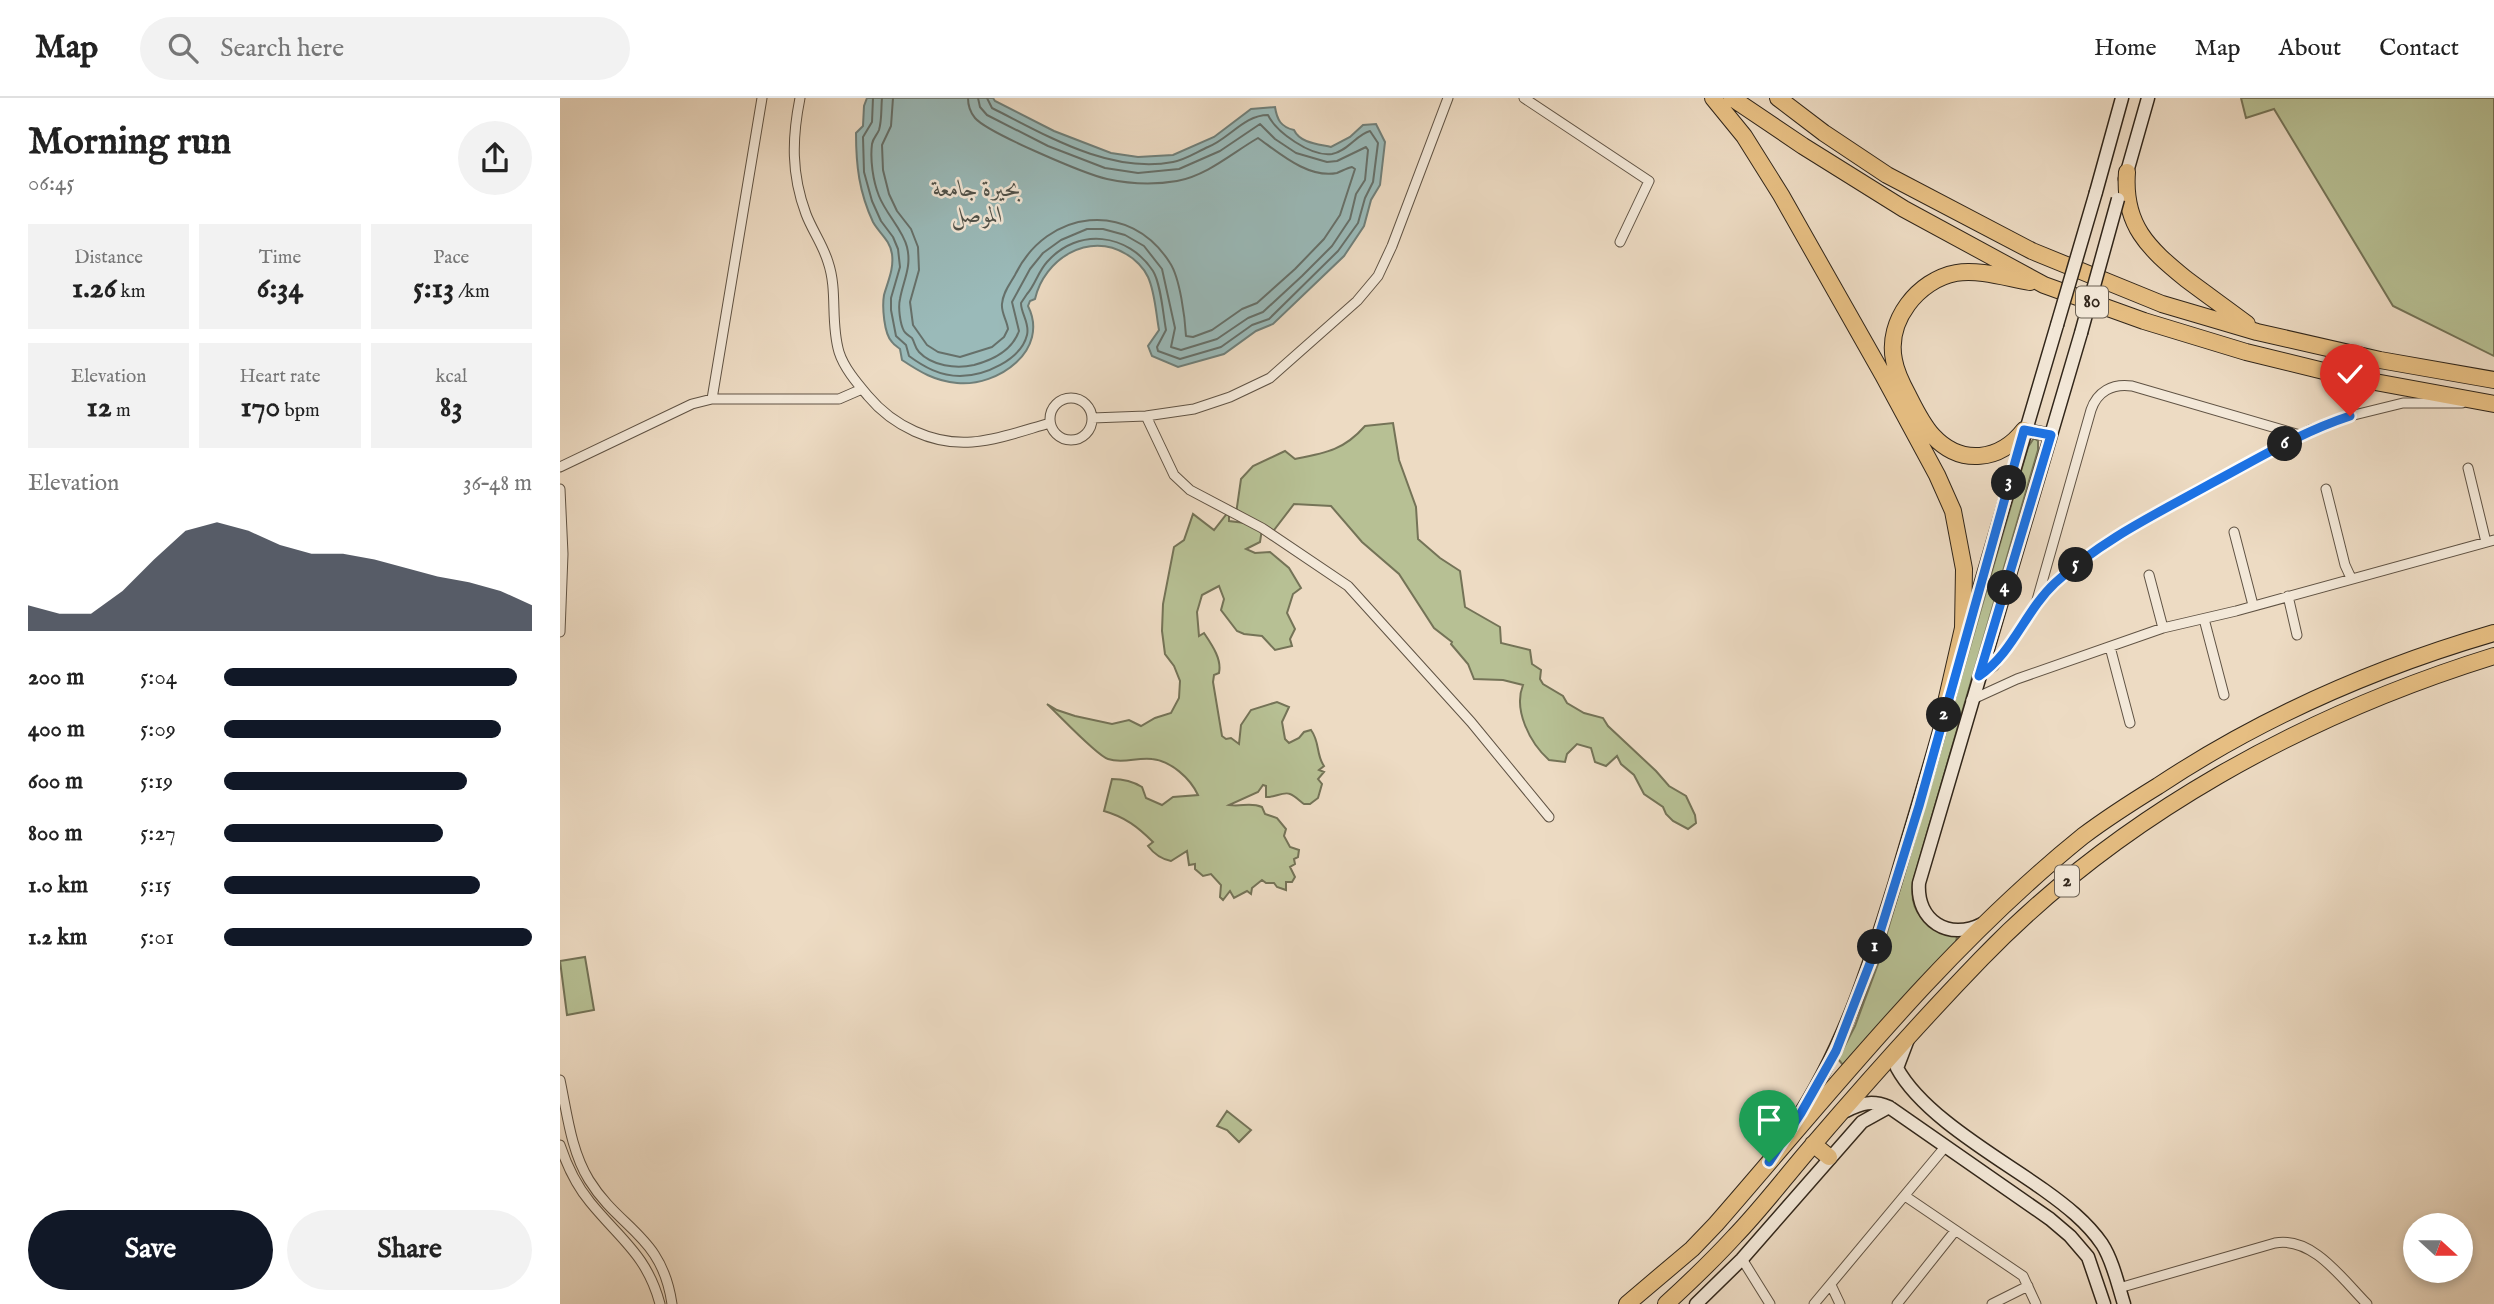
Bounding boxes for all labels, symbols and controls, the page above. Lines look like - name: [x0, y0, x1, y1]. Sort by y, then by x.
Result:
- search box: [140, 17, 630, 80]
- text: Map: [35, 27, 98, 69]
- icon: search: [164, 29, 202, 67]
- text: Search here: [220, 32, 344, 65]
- text: Home: [2094, 33, 2157, 64]
- text: Map: [2195, 33, 2241, 64]
- text: About: [2279, 33, 2341, 64]
- text: Contact: [2379, 33, 2459, 64]
- text: Morning run: [28, 119, 231, 167]
- button: share: [458, 121, 532, 195]
- text: 06:45: [28, 169, 75, 198]
- water label: بحيرة جامعة الموصل: [931, 175, 1021, 231]
- text: Distance: [74, 246, 143, 270]
- text: Time: [259, 246, 301, 270]
- text: Pace: [433, 246, 469, 270]
- text: 1.26: [72, 270, 116, 308]
- text: 6:34: [257, 270, 303, 308]
- text: 5:13: [413, 270, 454, 308]
- text: km: [116, 280, 145, 304]
- text: /km: [454, 280, 490, 304]
- road number: 80: [2076, 286, 2108, 318]
- pin: [2320, 344, 2380, 416]
- icon: check: [2331, 355, 2369, 393]
- text: Elevation: [71, 365, 146, 389]
- text: Heart rate: [239, 365, 321, 389]
- text: kcal: [435, 365, 467, 389]
- text: 12: [87, 389, 112, 427]
- text: 170: [240, 389, 280, 427]
- text: 83: [440, 389, 463, 427]
- text: m: [112, 399, 131, 423]
- text: bpm: [280, 399, 320, 423]
- pin: 6: [2268, 426, 2302, 462]
- text: 6: [2280, 431, 2289, 455]
- pin: 3: [1992, 466, 2026, 500]
- text: Elevation: [28, 469, 119, 498]
- text: 36–48 m: [463, 469, 532, 498]
- text: 3: [2005, 470, 2012, 494]
- pin: 5: [2058, 547, 2094, 582]
- text: 5: [2072, 552, 2079, 576]
- pin: 4: [1988, 570, 2022, 606]
- text: 4: [2000, 575, 2009, 599]
- text: 200 m: [28, 663, 84, 692]
- text: 5:04: [140, 663, 177, 692]
- pin: 2: [1926, 698, 1962, 732]
- text: 2: [1939, 702, 1948, 726]
- text: 400 m: [28, 715, 85, 744]
- text: 5:09: [140, 715, 176, 744]
- text: 600 m: [28, 767, 83, 796]
- text: 5:19: [140, 767, 173, 796]
- text: 800 m: [28, 819, 82, 848]
- text: 5:27: [140, 819, 176, 848]
- road number: 2: [2055, 866, 2079, 896]
- text: 1.0 km: [28, 871, 88, 900]
- text: 5:15: [140, 871, 171, 900]
- text: 1.2 km: [28, 923, 87, 952]
- text: 5:01: [140, 923, 174, 952]
- pin: 1: [1858, 930, 1892, 964]
- text: 1: [1871, 934, 1878, 958]
- pin: [1739, 1090, 1799, 1162]
- icon: arrive: [1750, 1101, 1788, 1139]
- button: Save: [28, 1210, 273, 1290]
- button: Share: [287, 1210, 532, 1290]
- north arrow: [2403, 1213, 2473, 1283]
- map controls: [2403, 1213, 2473, 1283]

